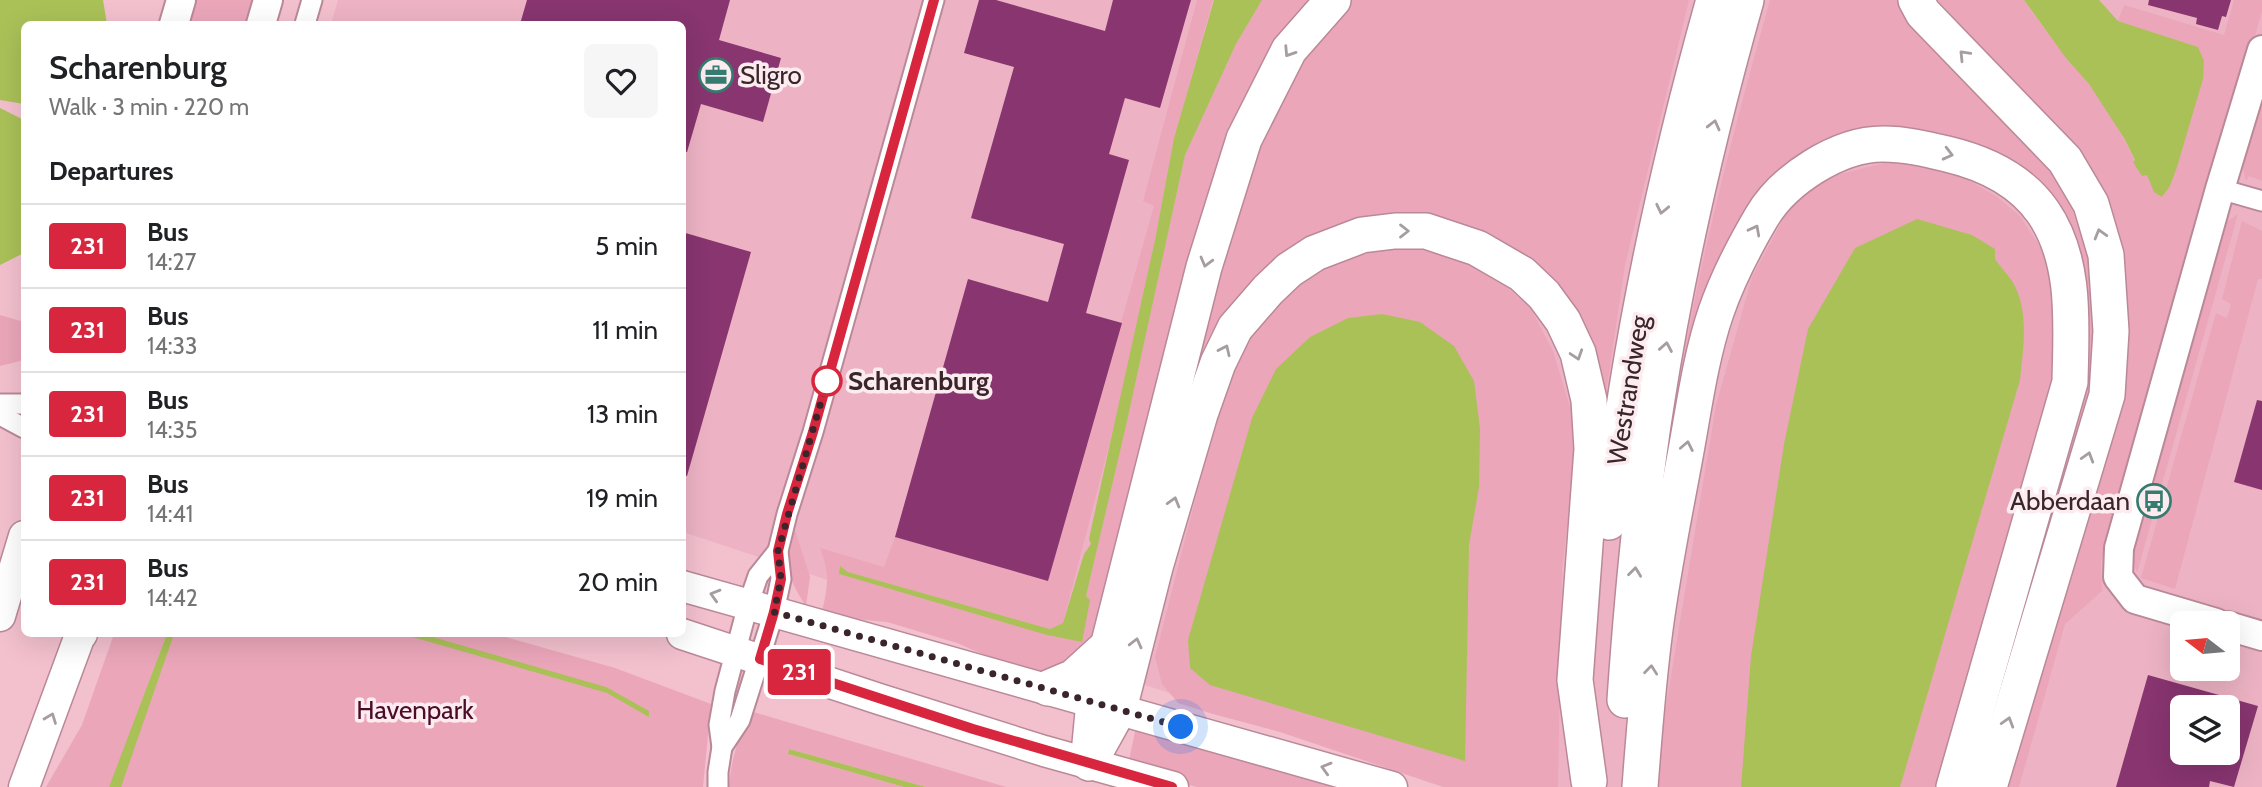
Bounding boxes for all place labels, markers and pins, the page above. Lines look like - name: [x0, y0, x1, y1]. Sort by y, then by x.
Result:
- office icon: Sligro: [697, 56, 735, 94]
- place label: Sligro: [740, 59, 802, 91]
- place label: Scharenburg: [848, 365, 989, 397]
- marker: Scharenburg: [812, 366, 842, 396]
- bus stop icon: Abberdaan: [2135, 482, 2173, 520]
- place label: Abberdaan: [2010, 485, 2130, 517]

